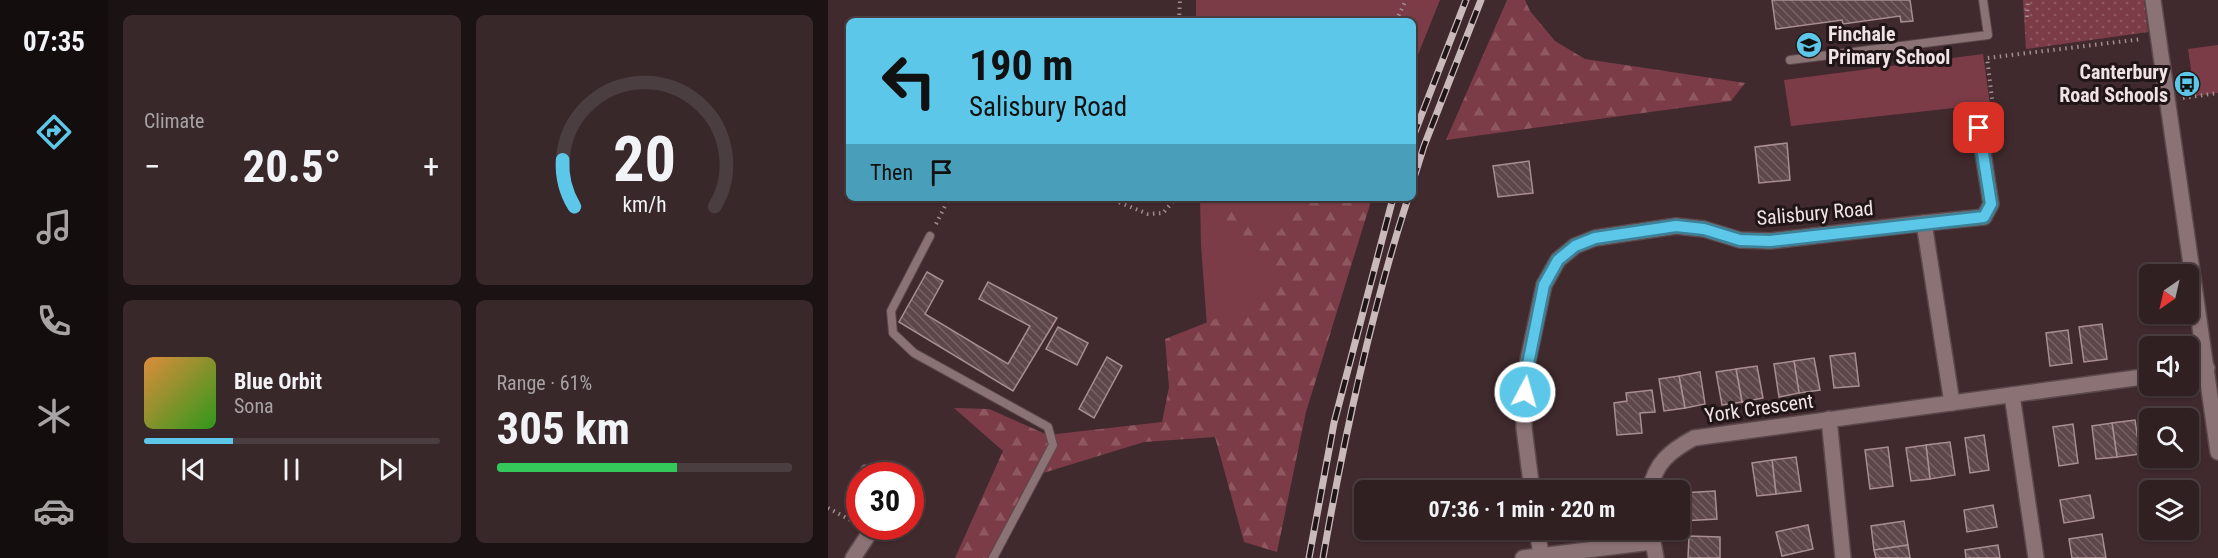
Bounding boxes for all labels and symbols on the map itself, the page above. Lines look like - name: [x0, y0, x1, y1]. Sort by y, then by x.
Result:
- place label: Finchale Primary School: [1828, 22, 1950, 69]
- school or university icon: Finchale Primary School: [1794, 30, 1824, 60]
- place label: Canterbury Road Schools: [2059, 60, 2168, 107]
- bus stop icon: Canterbury Road Schools: [2172, 69, 2202, 99]
- pin: [1953, 102, 2004, 153]
- street label: Salisbury Road: [1756, 196, 1874, 230]
- north arrow: [2139, 264, 2199, 324]
- position arrow: [1493, 360, 1557, 424]
- street label: York Crescent: [1703, 388, 1815, 428]
- speed limit sign: 30: [846, 462, 924, 540]

